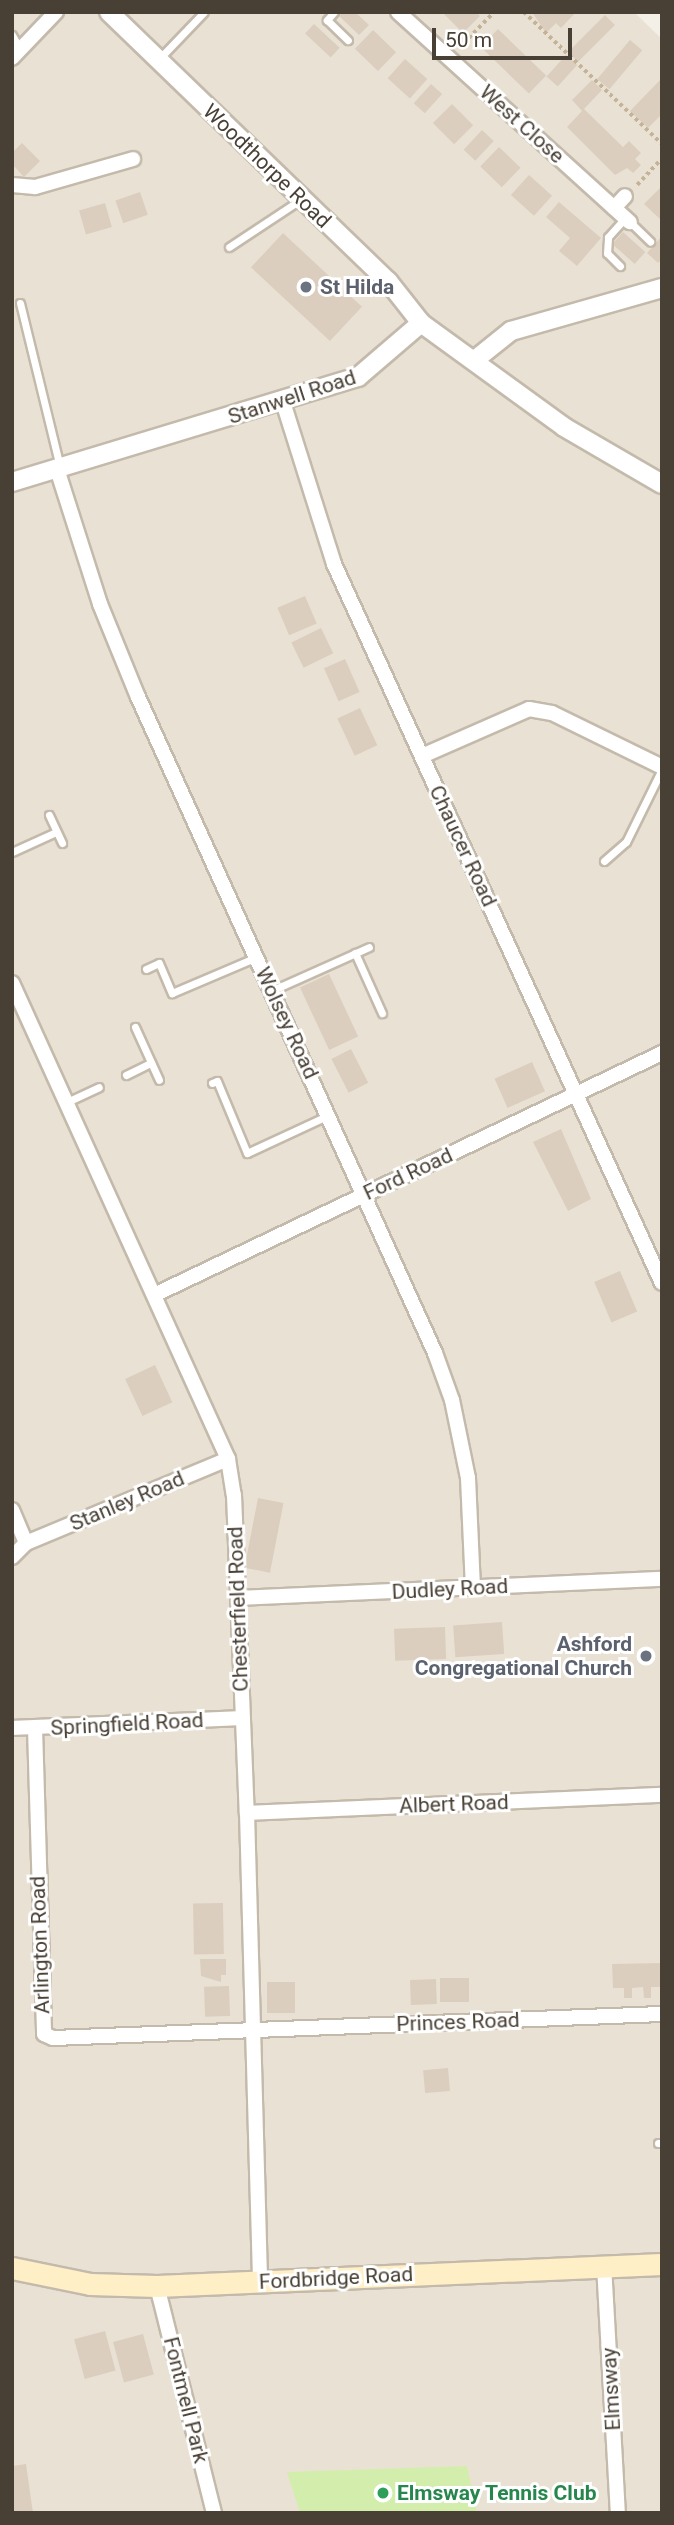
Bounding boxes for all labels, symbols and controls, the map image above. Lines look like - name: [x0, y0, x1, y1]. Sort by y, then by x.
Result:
- scale bar: [436, 14, 576, 58]
- text: 50 m: [445, 28, 492, 52]
- street label: West Close: [475, 79, 569, 169]
- street label: Woodthorpe Road: [198, 99, 336, 233]
- place label: St Hilda: [320, 274, 394, 300]
- marker: St Hilda: [298, 279, 314, 295]
- street label: Stanwell Road: [225, 364, 359, 430]
- street label: Chaucer Road: [424, 781, 502, 911]
- street label: Wolsey Road: [250, 963, 324, 1083]
- street label: Ford Road: [359, 1142, 457, 1206]
- street label: Stanley Road: [66, 1466, 188, 1536]
- street label: Chesterfield Road: [223, 1526, 253, 1692]
- street label: Dudley Road: [391, 1573, 509, 1605]
- place label: Ashford Congregational Church: [415, 1631, 632, 1681]
- marker: Ashford Congregational Church: [638, 1648, 654, 1664]
- street label: Springfield Road: [50, 1707, 204, 1741]
- street label: Albert Road: [399, 1789, 509, 1819]
- street label: Arlington Road: [25, 1876, 55, 2014]
- street label: Princes Road: [396, 2007, 520, 2037]
- street label: Fordbridge Road: [258, 2261, 414, 2295]
- street label: Fontmell Park: [158, 2334, 214, 2466]
- street label: Elmsway: [596, 2347, 626, 2431]
- place label: Elmsway Tennis Club: [397, 2480, 597, 2506]
- marker: Elmsway Tennis Club: [375, 2485, 391, 2501]

